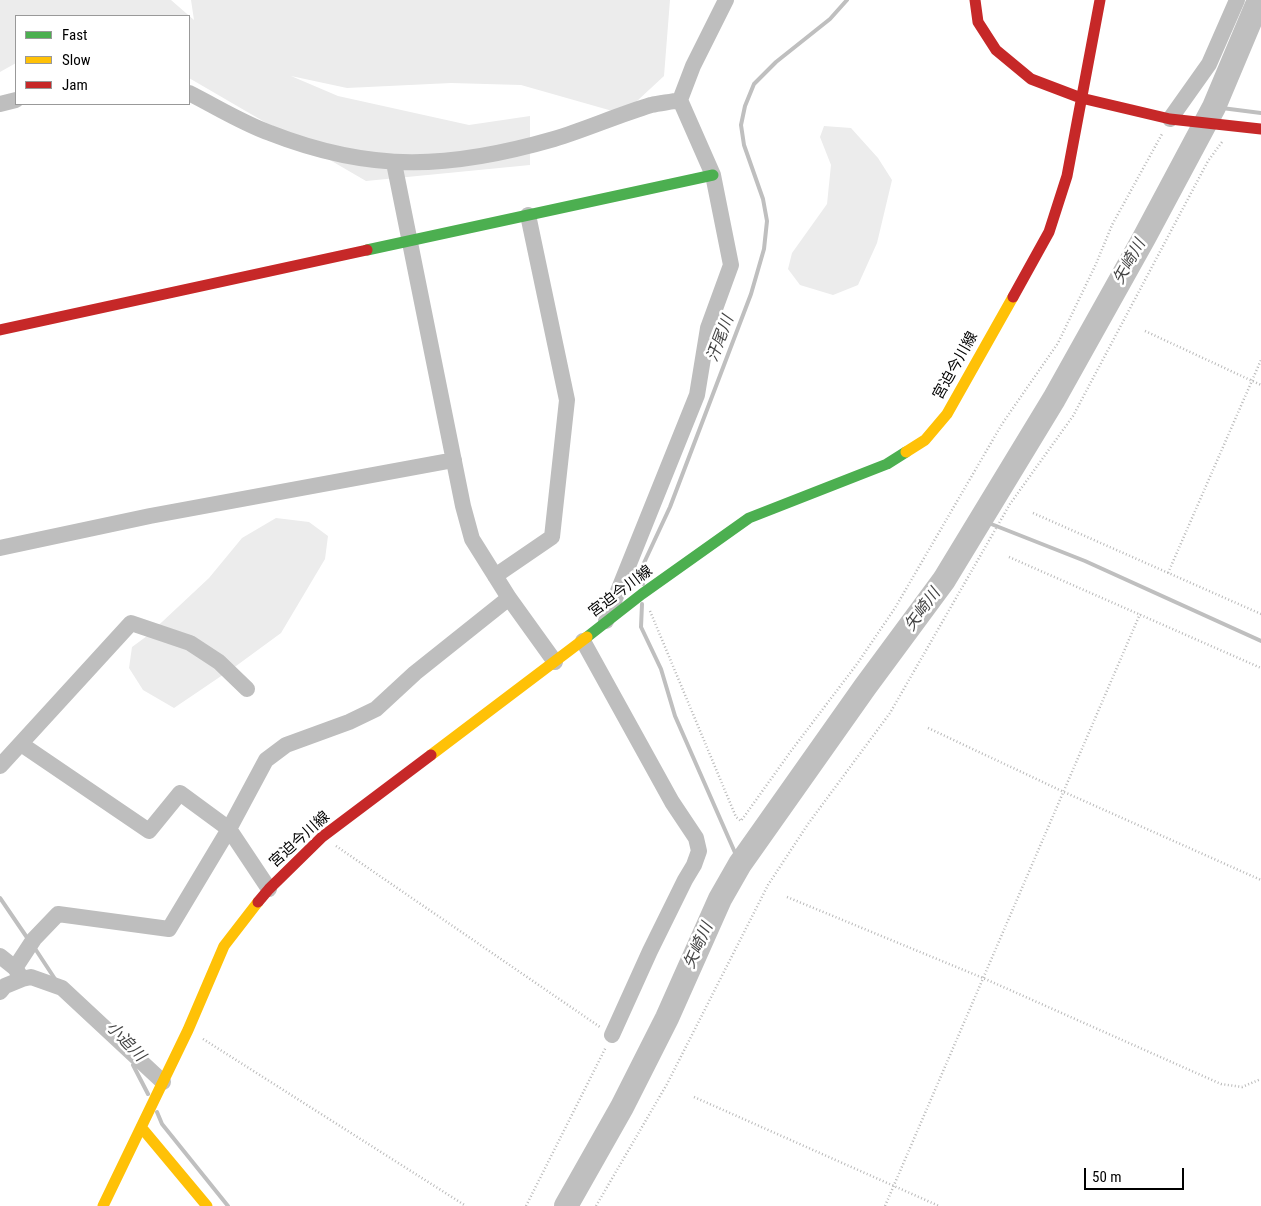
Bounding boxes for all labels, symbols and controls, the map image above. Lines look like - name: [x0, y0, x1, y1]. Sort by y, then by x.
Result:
- legend: [15, 15, 190, 105]
- text: Fast: [62, 26, 87, 44]
- text: Slow: [62, 51, 91, 69]
- text: Jam: [62, 76, 88, 94]
- water label: 矢崎川: [1110, 236, 1150, 288]
- water label: 汗尾川: [703, 313, 739, 365]
- street label: 宮迫今川線: [930, 329, 982, 403]
- street label: 宮迫今川線: [586, 562, 656, 622]
- water label: 矢崎川: [901, 585, 945, 635]
- street label: 宮迫今川線: [266, 808, 334, 872]
- water label: 矢崎川: [680, 920, 718, 972]
- water label: 小追川: [101, 1018, 149, 1066]
- scale bar: [1086, 1158, 1186, 1190]
- text: 50 m: [1092, 1168, 1122, 1186]

